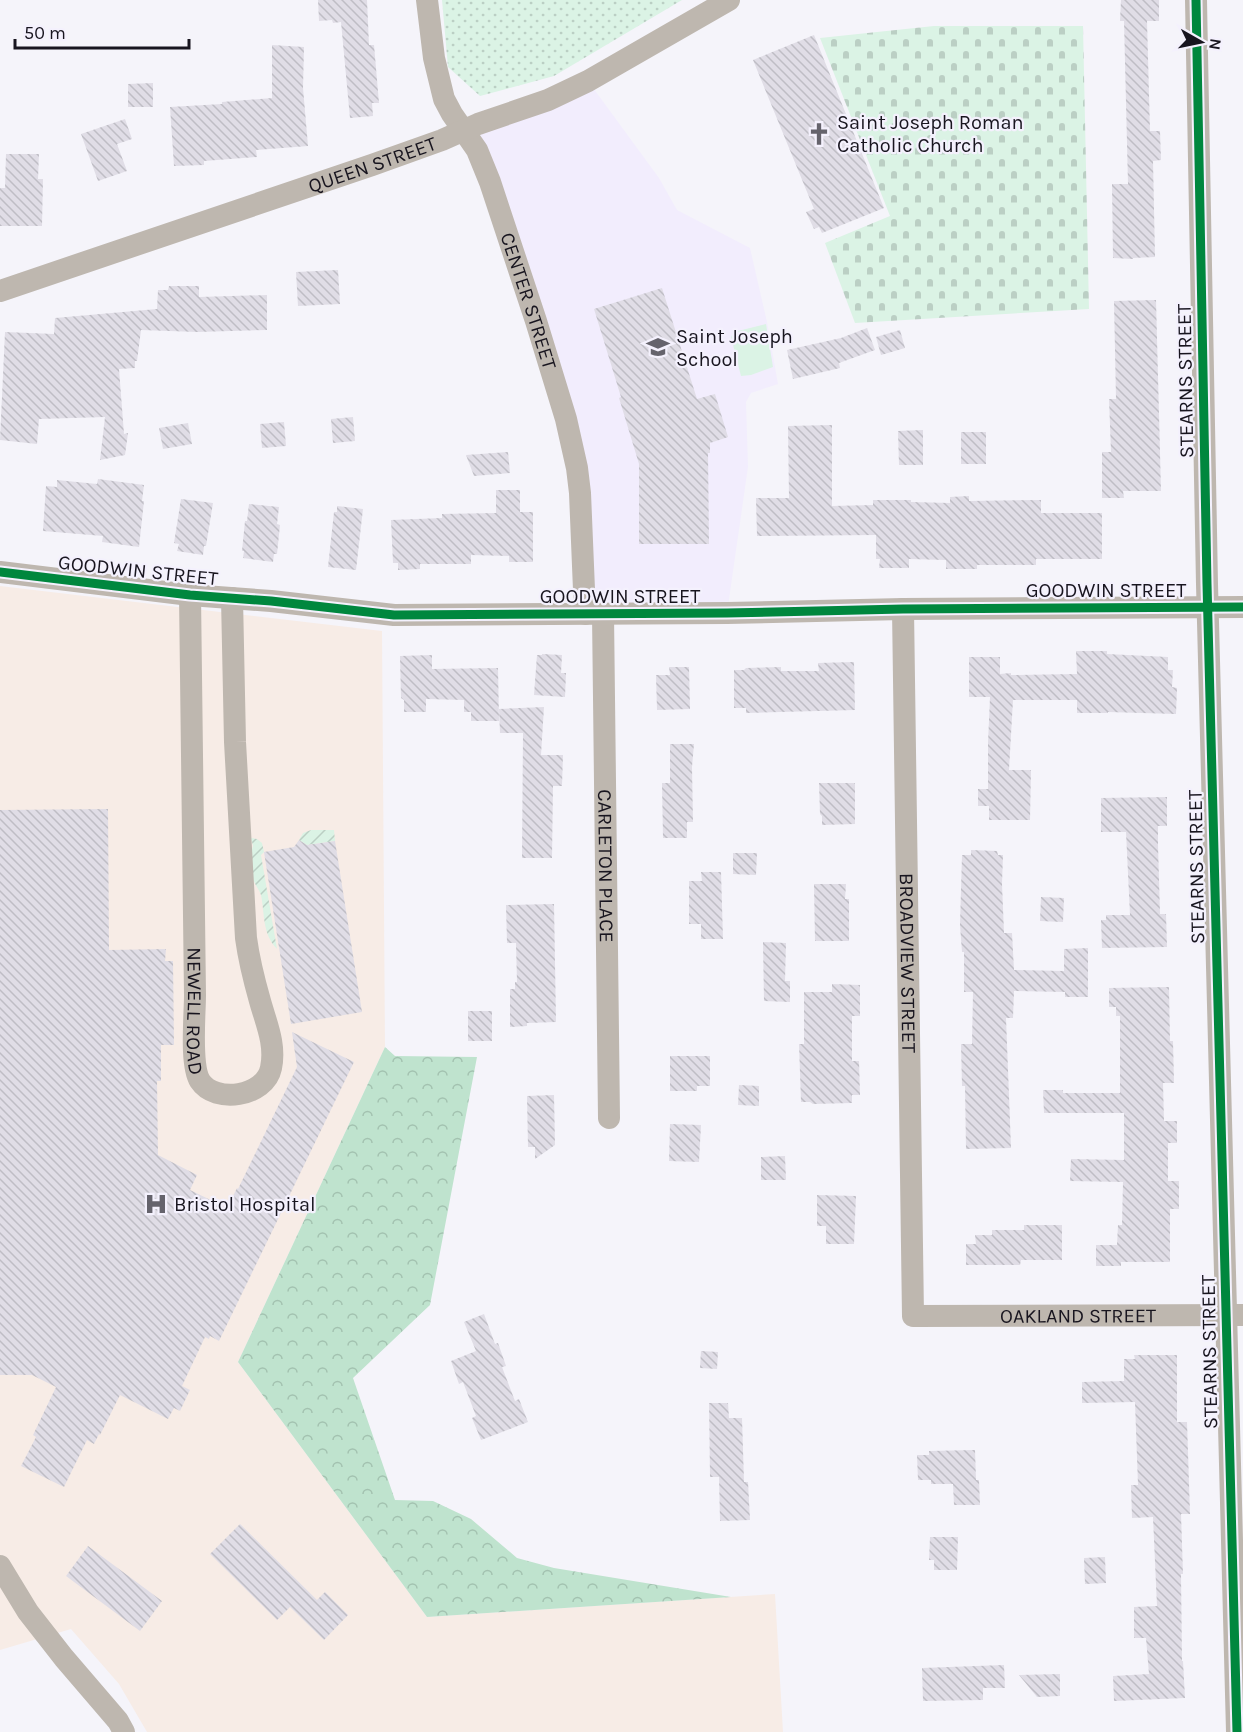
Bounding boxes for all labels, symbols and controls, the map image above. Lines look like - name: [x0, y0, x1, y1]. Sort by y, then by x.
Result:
- scale bar: [15, 12, 189, 50]
- north arrow: [1171, 12, 1231, 72]
- text: 50 m: [24, 22, 66, 44]
- text: N: [1205, 37, 1226, 51]
- place label: Saint Joseph Roman Catholic Church: [837, 111, 1024, 157]
- church icon: Saint Joseph Roman Catholic Church: [806, 121, 832, 147]
- street label: QUEEN STREET: [305, 132, 439, 198]
- street label: CENTER STREET: [496, 230, 561, 372]
- street label: STEARNS STREET: [1173, 304, 1198, 458]
- place label: Saint Joseph School: [676, 325, 793, 371]
- school or university icon: Saint Joseph School: [645, 334, 671, 360]
- street label: GOODWIN STREET: [57, 551, 219, 590]
- street label: GOODWIN STREET: [1026, 579, 1186, 602]
- street label: GOODWIN STREET: [540, 585, 700, 608]
- street label: CARLETON PLACE: [593, 789, 618, 943]
- street label: STEARNS STREET: [1184, 790, 1209, 944]
- street label: BROADVIEW STREET: [895, 873, 920, 1053]
- street label: NEWELL ROAD: [182, 947, 208, 1077]
- hospital icon: Bristol Hospital: [143, 1191, 169, 1217]
- place label: Bristol Hospital: [174, 1193, 316, 1216]
- street label: STEARNS STREET: [1197, 1275, 1222, 1429]
- street label: OAKLAND STREET: [1000, 1304, 1156, 1328]

